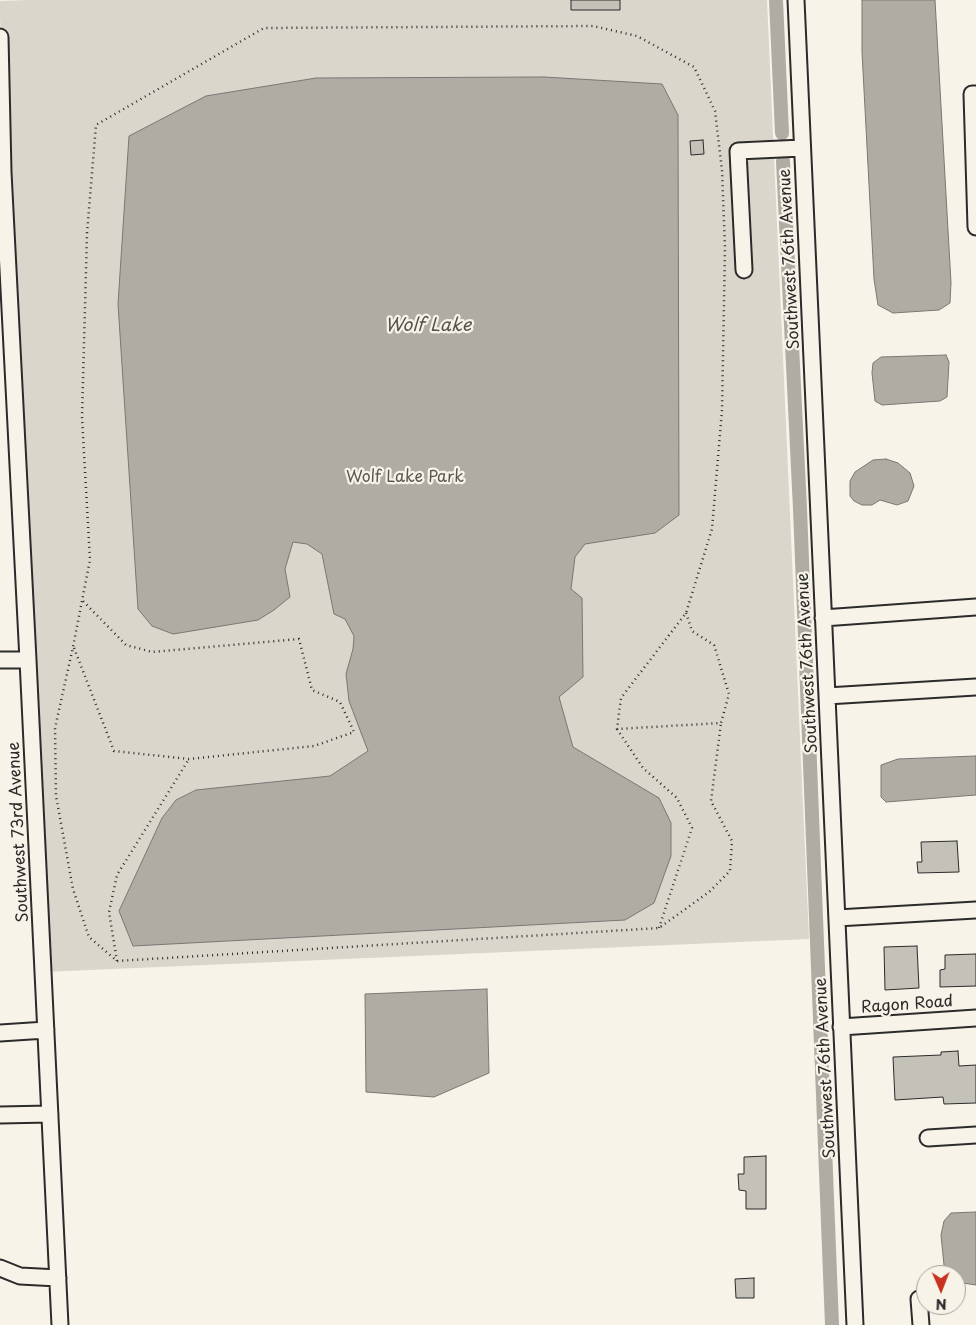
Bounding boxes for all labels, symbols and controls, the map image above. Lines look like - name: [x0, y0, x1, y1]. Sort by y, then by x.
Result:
- street label: Southwest 76th Avenue: [776, 168, 804, 350]
- water label: Wolf Lake: [385, 315, 471, 337]
- park label: Wolf Lake Park: [346, 468, 464, 488]
- street label: Southwest 76th Avenue: [794, 572, 822, 754]
- street label: Southwest 73rd Avenue: [5, 741, 33, 923]
- street label: Southwest 76th Avenue: [812, 977, 840, 1159]
- street label: Ragon Road: [860, 992, 954, 1018]
- north arrow: [916, 1265, 966, 1315]
- text: N: [936, 1294, 947, 1315]

